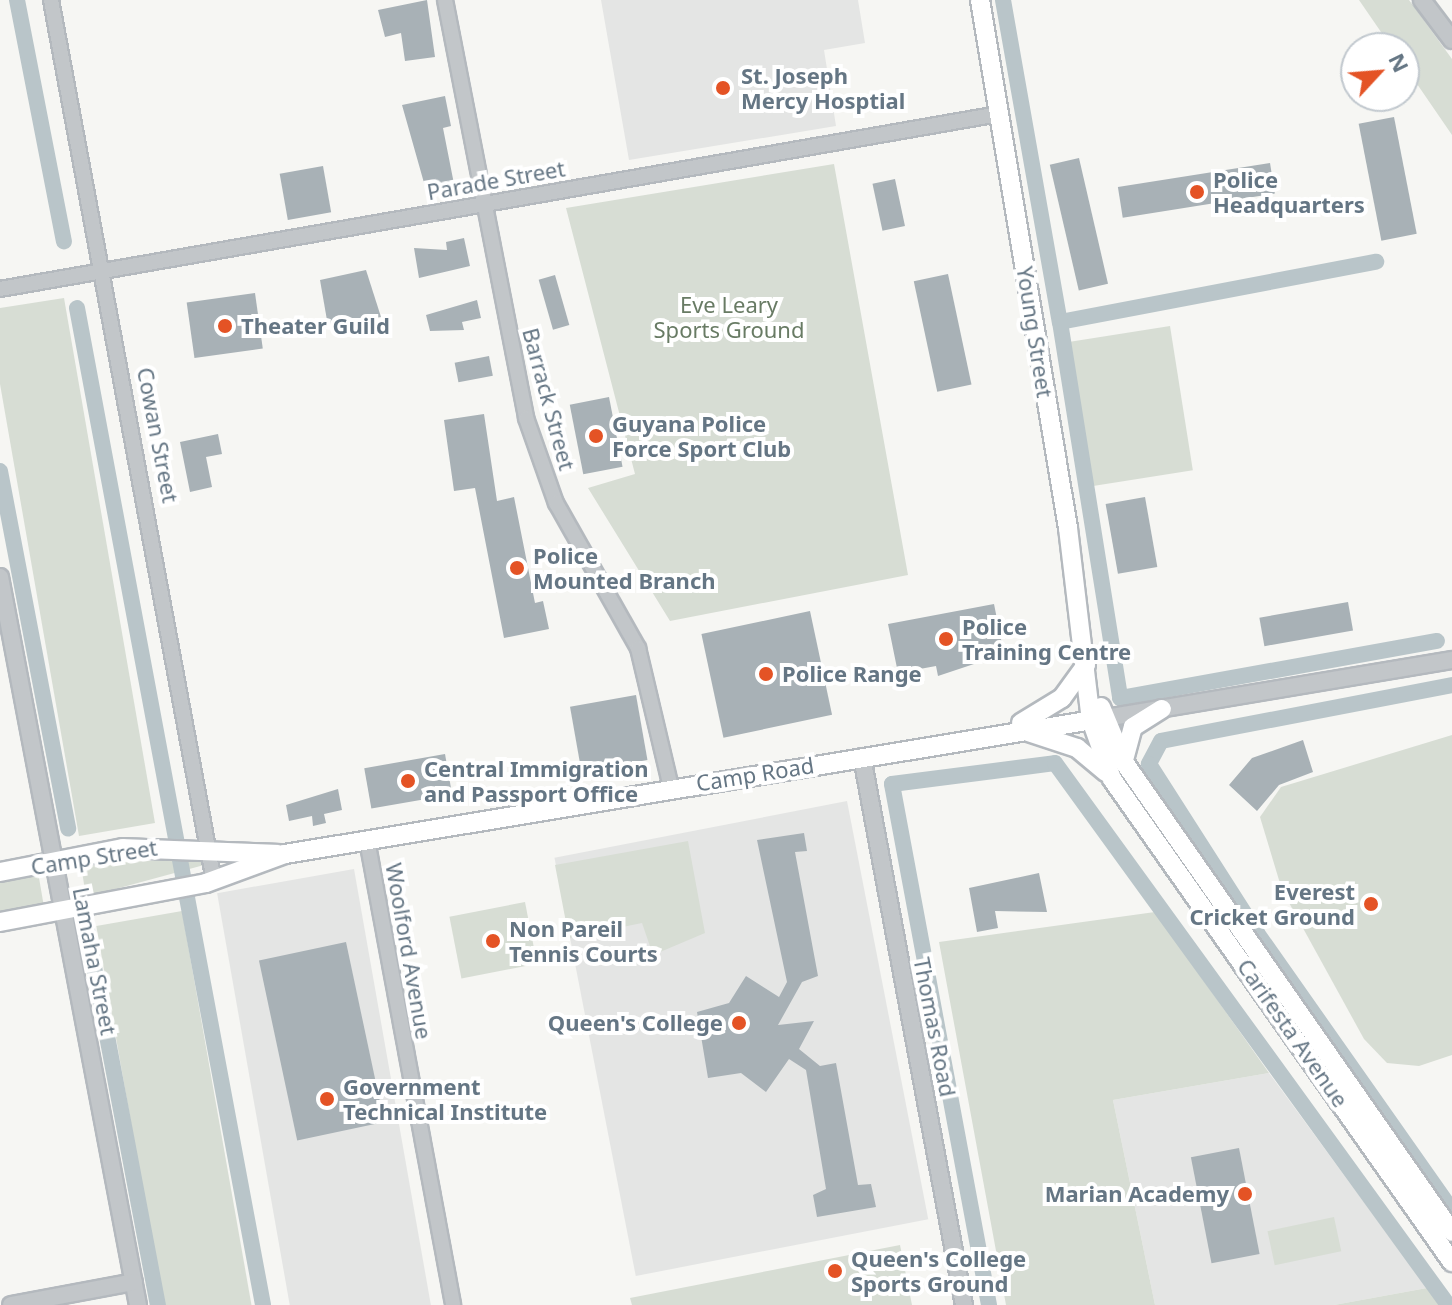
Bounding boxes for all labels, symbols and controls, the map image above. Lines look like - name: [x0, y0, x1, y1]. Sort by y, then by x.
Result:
- north arrow: [1340, 32, 1420, 112]
- text: N: [1382, 48, 1417, 77]
- place label: St. Joseph Mercy Hosptial: [741, 62, 905, 114]
- marker: St. Joseph Mercy Hosptial: [712, 77, 734, 99]
- street label: Parade Street: [425, 155, 567, 205]
- place label: Police Headquarters: [1213, 166, 1365, 218]
- marker: Police Headquarters: [1188, 183, 1206, 201]
- street label: Young Street: [1012, 264, 1058, 400]
- park label: Eve Leary Sports Ground: [654, 291, 804, 342]
- place label: Theater Guild: [241, 313, 390, 339]
- marker: Theater Guild: [216, 317, 234, 335]
- street label: Barrack Street: [517, 325, 581, 473]
- street label: Cowan Street: [132, 365, 184, 505]
- place label: Guyana Police Force Sport Club: [612, 410, 791, 462]
- marker: Guyana Police Force Sport Club: [587, 427, 605, 445]
- place label: Police Mounted Branch: [533, 542, 716, 594]
- marker: Police Mounted Branch: [508, 559, 526, 577]
- place label: Police Training Centre: [962, 613, 1131, 664]
- marker: Police Training Centre: [937, 630, 955, 648]
- place label: Police Range: [782, 661, 922, 687]
- marker: Police Range: [757, 665, 775, 683]
- street label: Camp Road: [694, 752, 816, 796]
- place label: Central Immigration and Passport Office: [424, 755, 649, 806]
- marker: Central Immigration and Passport Office: [399, 772, 417, 790]
- street label: Camp Street: [29, 834, 159, 880]
- street label: Woolford Avenue: [381, 861, 437, 1041]
- place label: Everest Cricket Ground: [1189, 878, 1355, 930]
- street label: Lamaha Street: [68, 885, 122, 1037]
- marker: Everest Cricket Ground: [1362, 895, 1380, 913]
- place label: Non Pareil Tennis Courts: [509, 915, 658, 966]
- marker: Non Pareil Tennis Courts: [484, 932, 502, 950]
- street label: Carifesta Avenue: [1232, 954, 1354, 1112]
- street label: Thomas Road: [909, 955, 961, 1099]
- place label: Queen's College: [548, 1010, 723, 1036]
- marker: Queen's College: [730, 1014, 748, 1032]
- place label: Government Technical Institute: [343, 1073, 547, 1124]
- marker: Government Technical Institute: [318, 1090, 336, 1108]
- place label: Marian Academy: [1045, 1181, 1229, 1207]
- marker: Marian Academy: [1236, 1185, 1254, 1203]
- place label: Queen's College Sports Ground: [851, 1245, 1026, 1296]
- marker: Queen's College Sports Ground: [826, 1262, 844, 1280]

